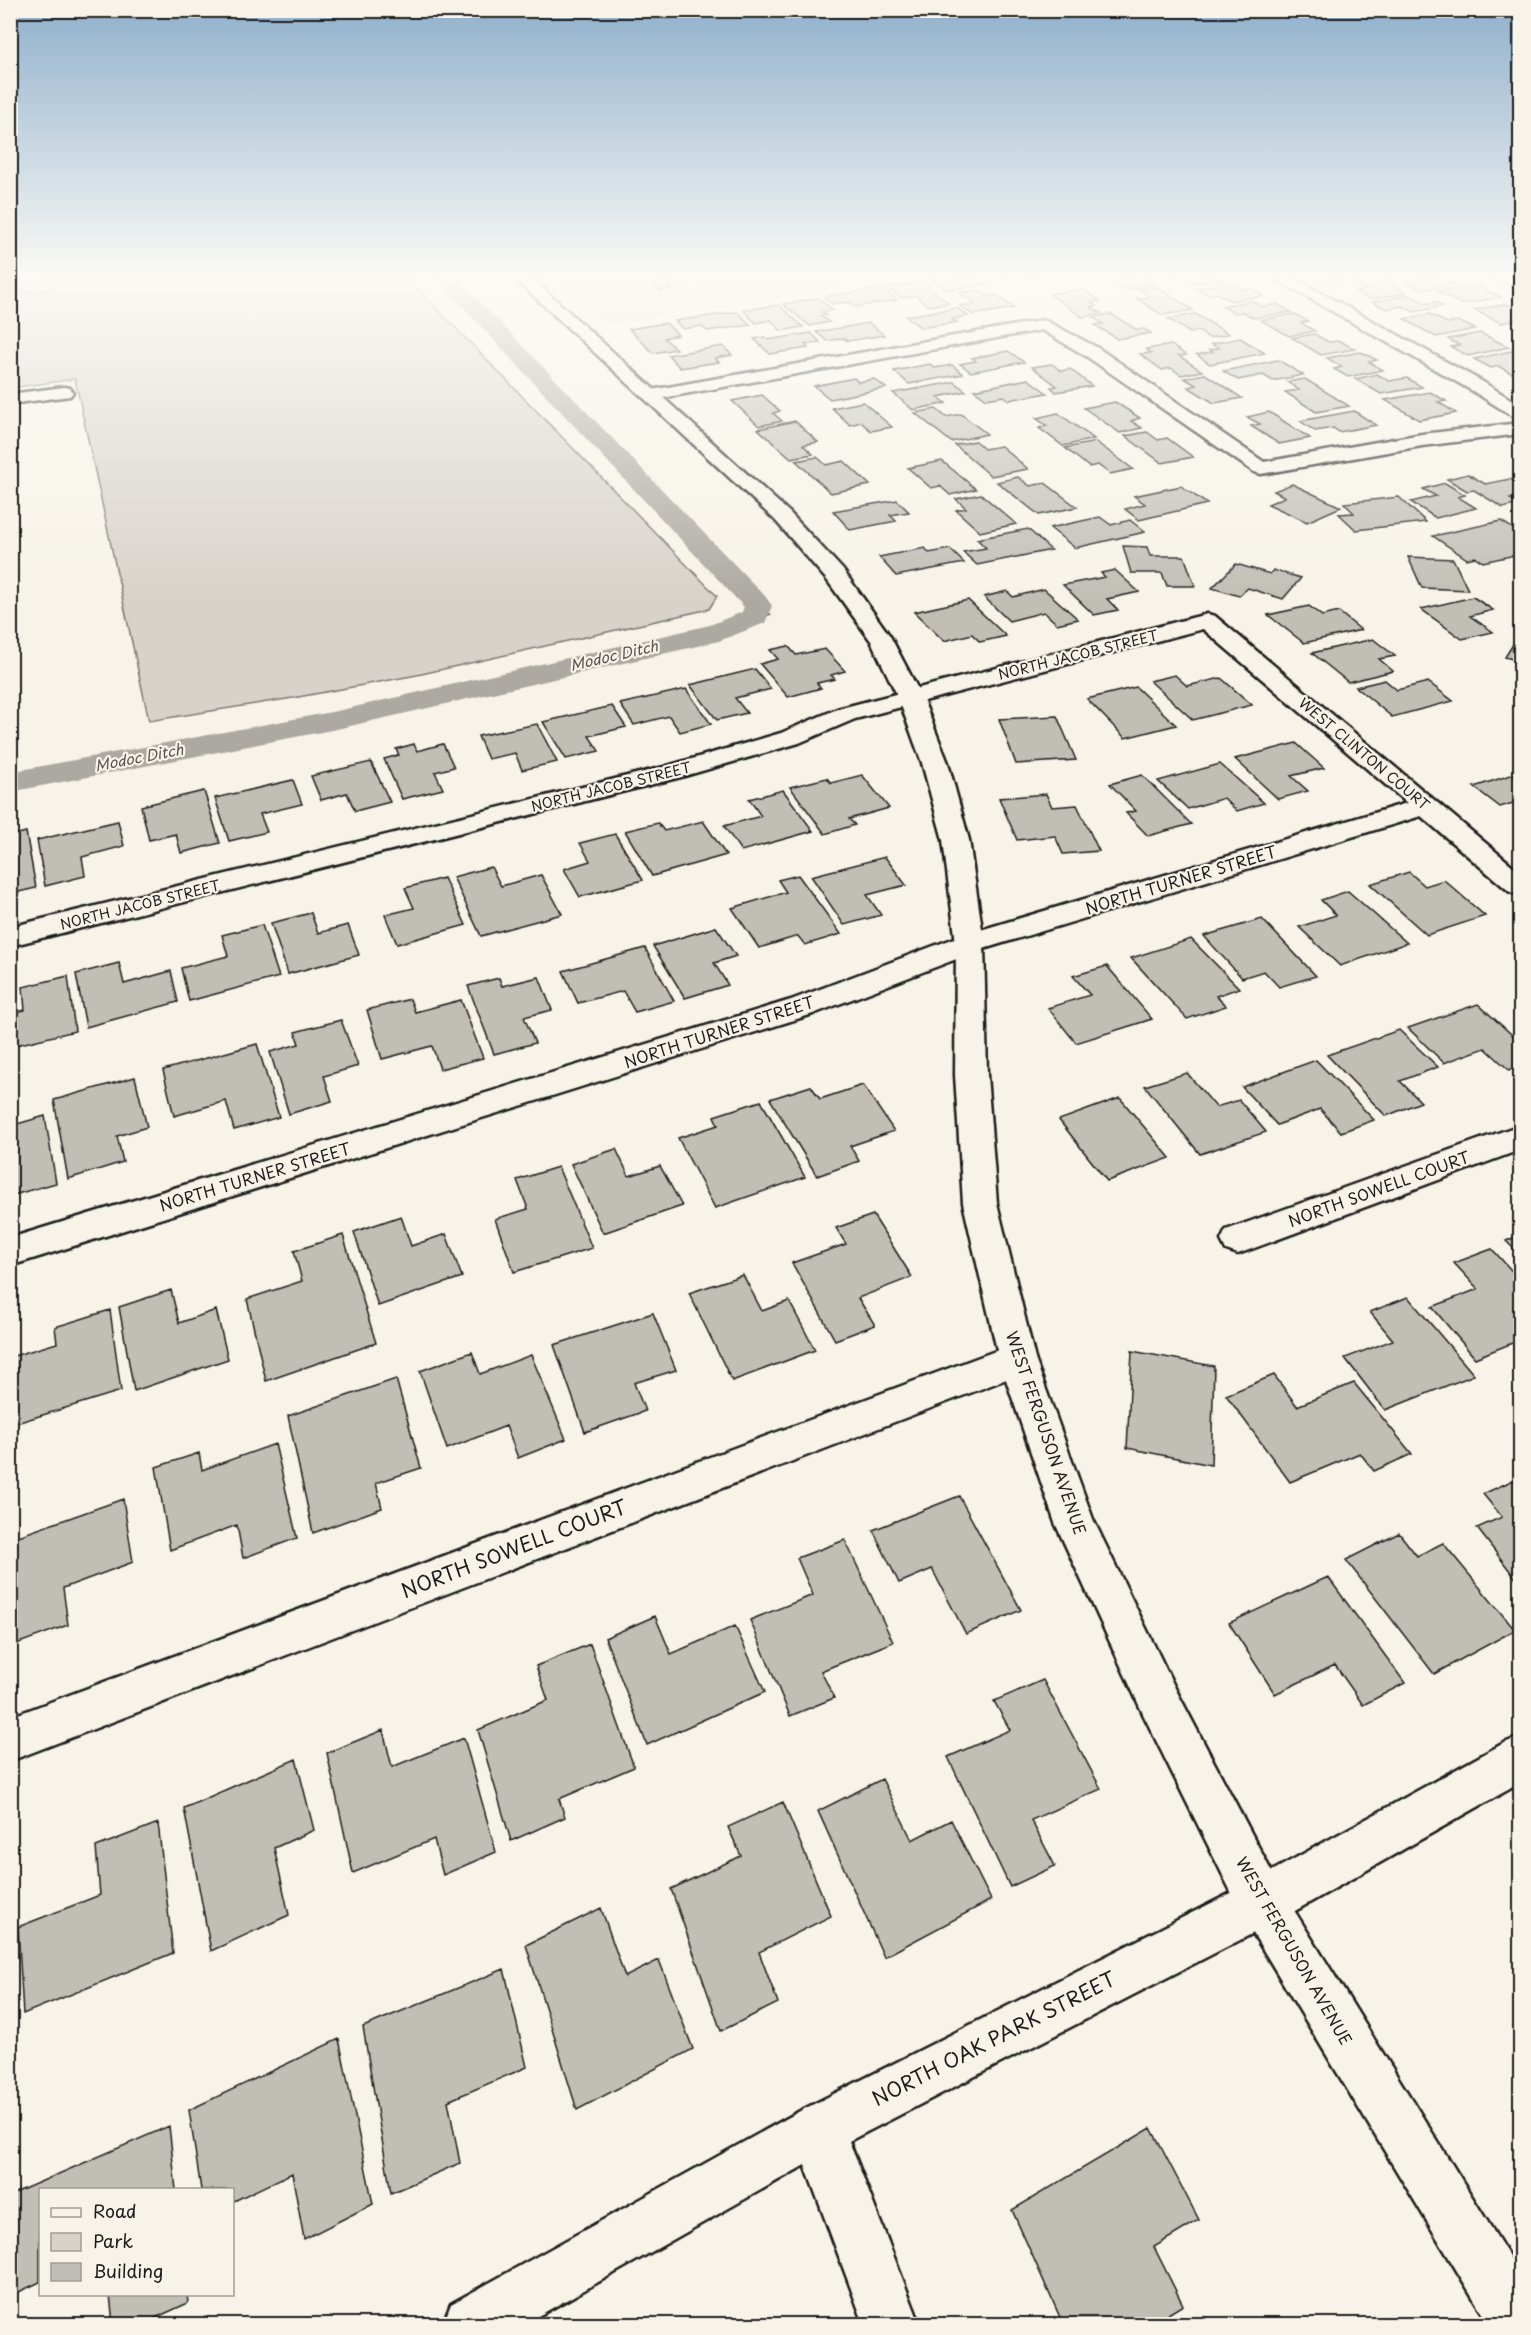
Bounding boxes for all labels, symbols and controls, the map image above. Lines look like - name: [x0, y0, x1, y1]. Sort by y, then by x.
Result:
- street label: NORTH JACOB STREET: [996, 624, 1160, 685]
- water label: Modoc Ditch: [567, 633, 660, 676]
- street label: WEST CLINTON COURT: [1294, 693, 1435, 815]
- water label: Modoc Ditch: [92, 737, 185, 776]
- street label: NORTH JACOB STREET: [529, 756, 693, 817]
- street label: NORTH TURNER STREET: [1082, 839, 1279, 920]
- street label: NORTH JACOB STREET: [58, 874, 222, 935]
- street label: NORTH TURNER STREET: [621, 989, 817, 1073]
- street label: NORTH TURNER STREET: [156, 1136, 353, 1217]
- street label: NORTH SOWELL COURT: [1285, 1144, 1473, 1232]
- street label: WEST FERGUSON AVENUE: [1001, 1328, 1093, 1538]
- street label: NORTH SOWELL COURT: [397, 1491, 631, 1605]
- street label: WEST FERGUSON AVENUE: [1231, 1852, 1359, 2049]
- street label: NORTH OAK PARK STREET: [866, 1963, 1121, 2113]
- legend: [39, 2188, 234, 2296]
- text: Road: [93, 2197, 137, 2224]
- text: Park: [93, 2227, 133, 2254]
- text: Building: [93, 2257, 163, 2284]

